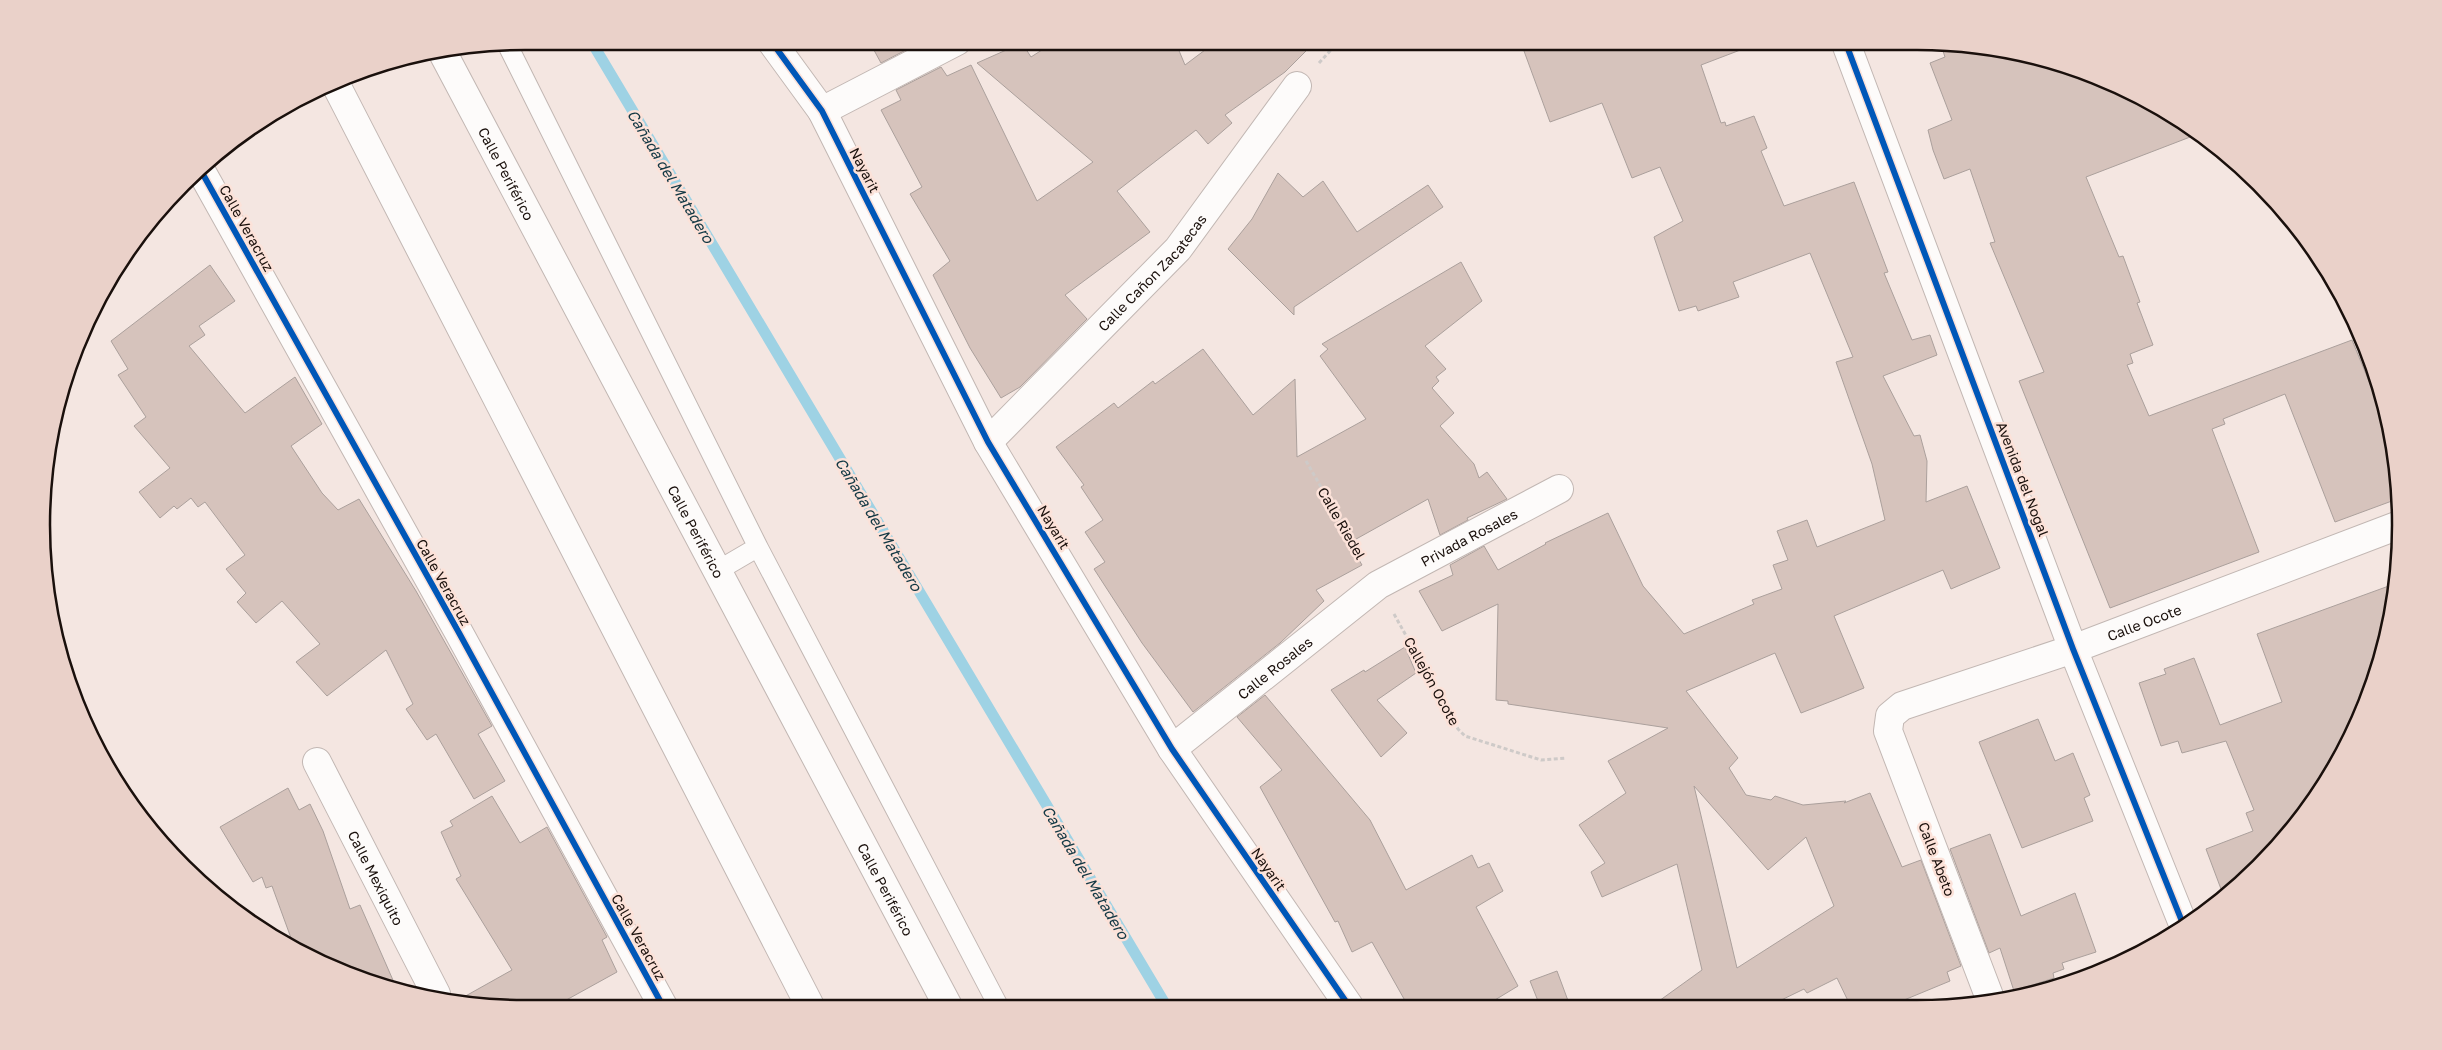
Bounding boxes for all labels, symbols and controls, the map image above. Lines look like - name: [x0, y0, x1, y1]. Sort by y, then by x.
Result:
- water label: Cañada del Matadero: [624, 106, 719, 247]
- street label: Calle Periférico: [475, 124, 538, 223]
- street label: Nayarit: [846, 145, 884, 195]
- street label: Calle Veracruz: [216, 182, 278, 274]
- street label: Calle Cañon Zacatecas: [1094, 210, 1209, 334]
- street label: Avenida del Nogal: [1993, 419, 2053, 539]
- water label: Cañada del Matadero: [832, 454, 927, 595]
- street label: Calle Periférico: [665, 482, 728, 581]
- street label: Calle Riedel: [1315, 484, 1369, 562]
- street label: Nayarit: [1034, 502, 1074, 552]
- street label: Privada Rosales: [1418, 504, 1520, 569]
- street label: Calle Veracruz: [413, 536, 475, 628]
- street label: Calle Ocote: [2105, 600, 2184, 644]
- street label: Calle Rosales: [1234, 632, 1315, 702]
- street label: Callejón Ocote: [1401, 634, 1463, 728]
- water label: Cañada del Matadero: [1039, 802, 1134, 943]
- street label: Calle Abeto: [1915, 820, 1959, 898]
- street label: Calle Mexiquito: [345, 827, 408, 928]
- street label: Calle Periférico: [854, 840, 918, 938]
- street label: Nayarit: [1248, 844, 1290, 894]
- street label: Calle Veracruz: [608, 891, 670, 983]

